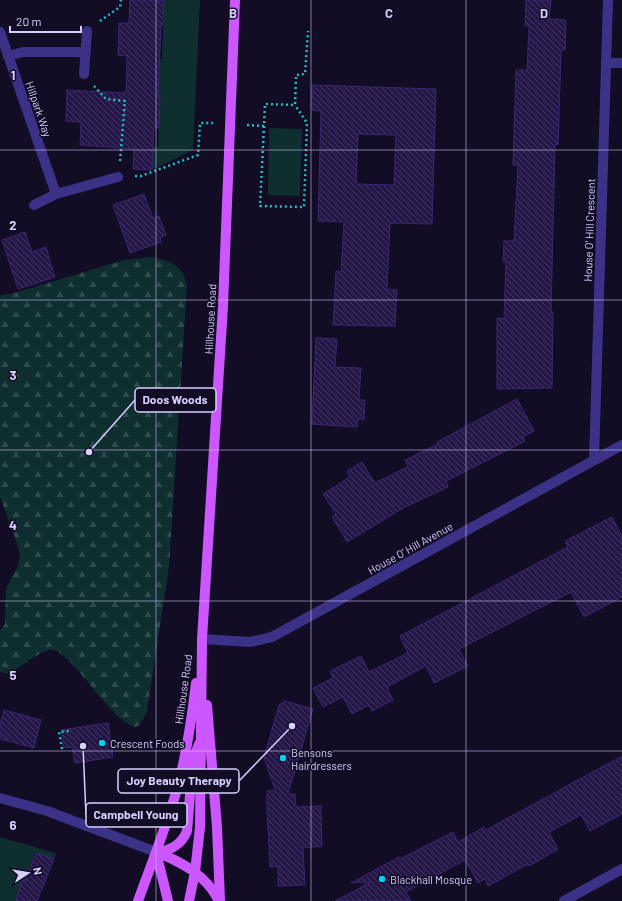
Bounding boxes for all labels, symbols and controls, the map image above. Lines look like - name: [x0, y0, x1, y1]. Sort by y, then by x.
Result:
- text: B: [229, 5, 237, 21]
- text: C: [385, 5, 393, 21]
- text: D: [540, 5, 548, 21]
- scale bar: [10, 8, 81, 34]
- text: 20 m: [16, 14, 42, 28]
- text: 1: [11, 67, 15, 83]
- street label: Hillpark Way: [23, 79, 55, 139]
- street label: House O' Hill Crescent: [581, 178, 597, 282]
- text: 2: [9, 217, 17, 233]
- street label: Hillhouse Road: [202, 283, 218, 355]
- text: 3: [9, 367, 17, 383]
- callout: Doos Woods: [135, 388, 216, 412]
- text: Doos Woods: [142, 392, 208, 406]
- text: 4: [9, 517, 17, 533]
- street label: House O' Hill Avenue: [365, 519, 455, 577]
- street label: Hillhouse Road: [172, 653, 194, 725]
- text: 5: [9, 667, 17, 683]
- place label: Crescent Foods: [110, 737, 184, 750]
- marker: Crescent Foods: [97, 738, 107, 748]
- place label: Bensons Hairdressers: [291, 746, 352, 772]
- marker: Bensons Hairdressers: [278, 753, 288, 763]
- callout: Joy Beauty Therapy: [118, 769, 239, 793]
- text: Joy Beauty Therapy: [126, 773, 232, 787]
- callout: Campbell Young: [86, 803, 187, 827]
- text: Campbell Young: [94, 807, 179, 821]
- text: 6: [10, 817, 17, 833]
- north arrow: [8, 853, 48, 893]
- text: N: [31, 866, 45, 876]
- place label: Blackhall Mosque: [390, 873, 472, 886]
- marker: Blackhall Mosque: [377, 874, 387, 884]

